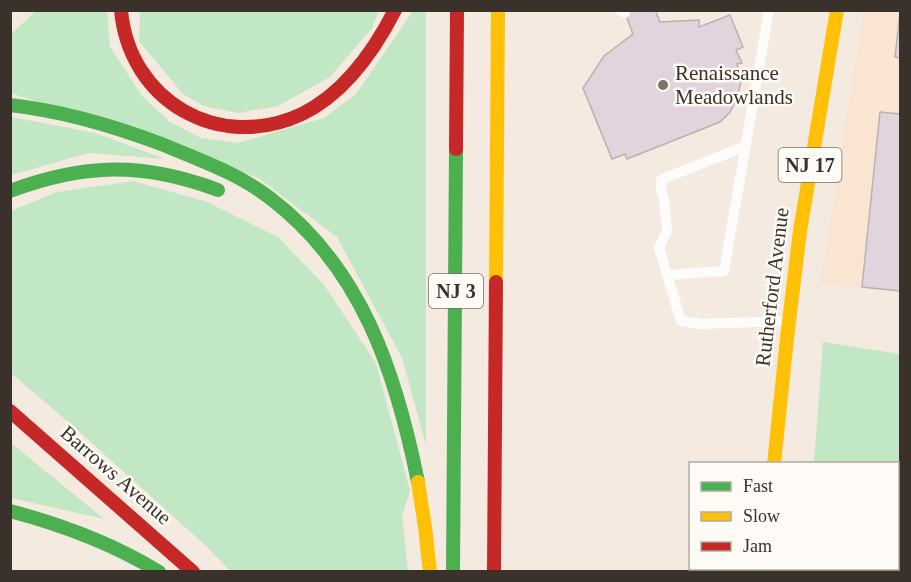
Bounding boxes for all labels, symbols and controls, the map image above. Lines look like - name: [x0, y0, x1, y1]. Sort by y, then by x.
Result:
- place label: Renaissance Meadowlands: [675, 61, 793, 109]
- marker: Renaissance Meadowlands: [656, 78, 670, 92]
- road number: NJ 17: [778, 148, 842, 182]
- street label: Rutherford Avenue: [750, 206, 794, 368]
- road number: NJ 3: [429, 274, 483, 308]
- street label: Barrows Avenue: [56, 420, 176, 530]
- legend: [689, 462, 899, 570]
- text: Fast: [743, 476, 773, 496]
- text: Slow: [743, 506, 780, 526]
- text: Jam: [743, 536, 772, 556]

